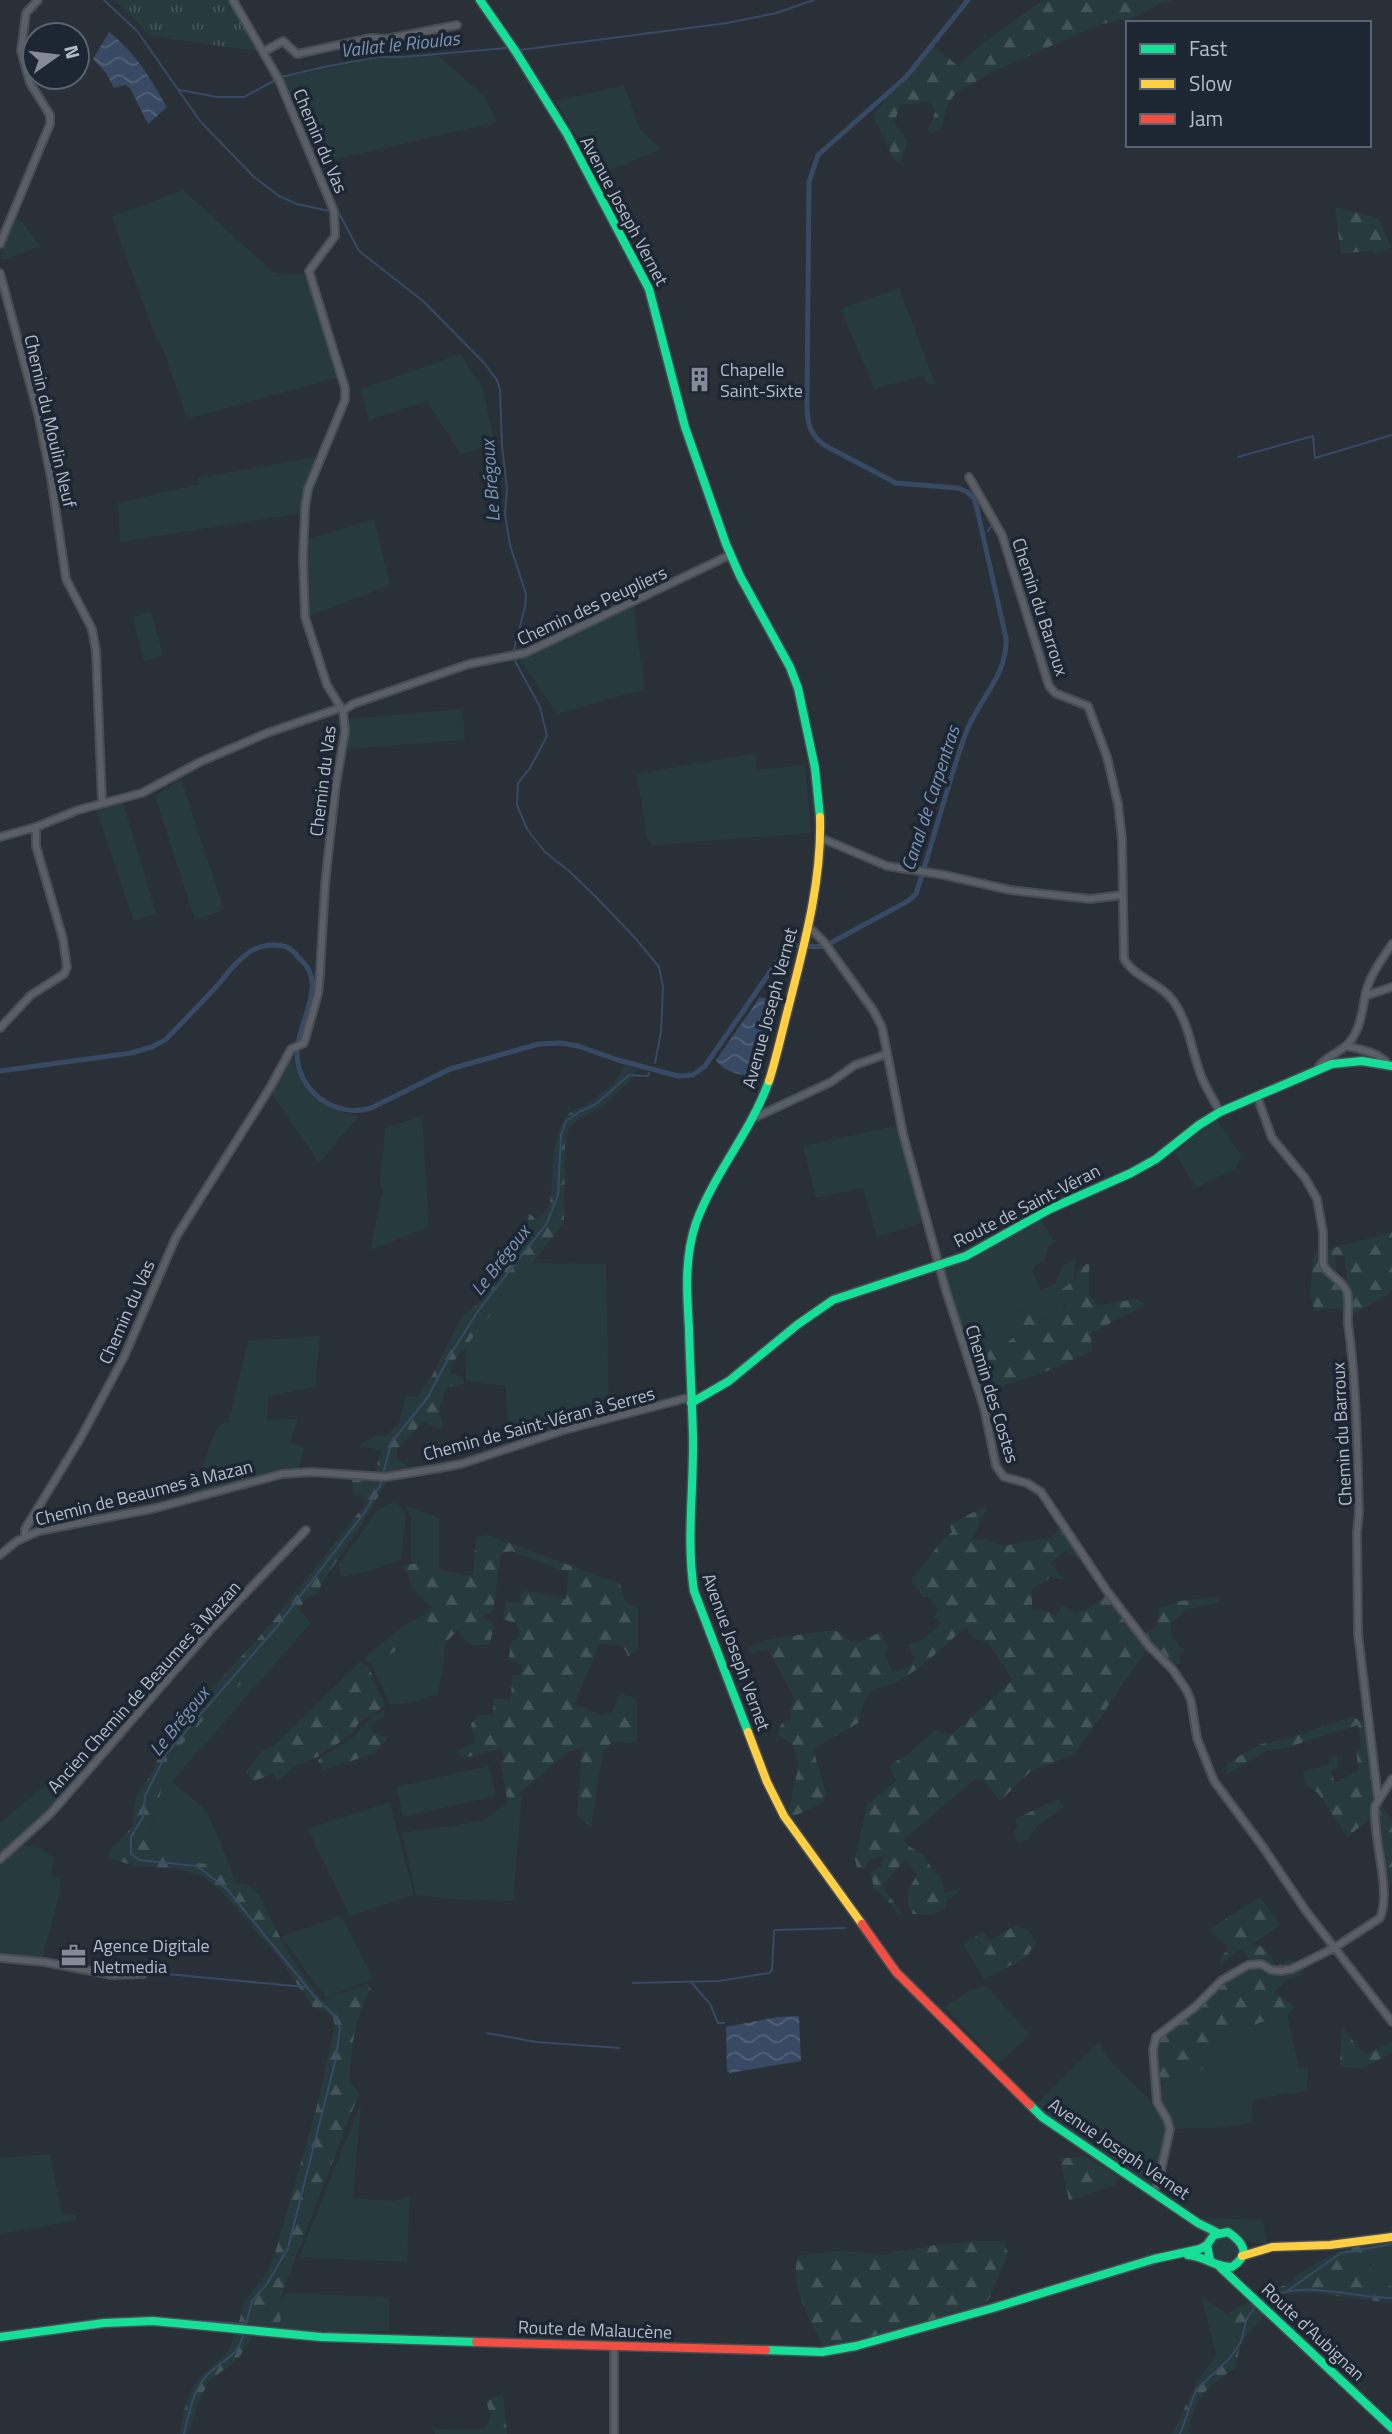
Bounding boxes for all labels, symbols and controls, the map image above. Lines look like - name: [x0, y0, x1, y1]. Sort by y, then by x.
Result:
- north arrow: [21, 21, 91, 91]
- legend: [1126, 21, 1371, 147]
- water label: Vallat le Rioulas: [339, 23, 463, 64]
- text: Fast: [1189, 32, 1228, 64]
- text: N: [57, 42, 89, 62]
- text: Slow: [1189, 67, 1232, 99]
- street label: Chemin du Vas: [286, 84, 355, 197]
- text: Jam: [1189, 102, 1223, 134]
- street label: Avenue Joseph Vernet: [574, 131, 676, 291]
- street label: Chemin du Moulin Neuf: [17, 332, 84, 510]
- place label: Chapelle Saint-Sixte: [720, 356, 803, 404]
- building icon: Chapelle Saint-Sixte: [686, 366, 714, 394]
- water label: Le Brégoux: [472, 437, 507, 523]
- street label: Chemin du Barroux: [1005, 534, 1076, 679]
- street label: Chemin des Peupliers: [512, 559, 671, 652]
- water label: Canal de Carpentras: [892, 720, 967, 874]
- street label: Chemin du Vas: [302, 724, 343, 838]
- street label: Avenue Joseph Vernet: [735, 924, 804, 1091]
- street label: Route de Saint-Véran: [949, 1157, 1105, 1254]
- water label: Le Brégoux: [463, 1217, 538, 1301]
- street label: Chemin du Vas: [92, 1255, 162, 1368]
- street label: Chemin des Costes: [959, 1321, 1026, 1466]
- street label: Chemin du Barroux: [1324, 1362, 1359, 1507]
- street label: Chemin de Saint-Véran à Serres: [420, 1380, 658, 1467]
- street label: Chemin de Beaumes à Mazan: [32, 1452, 255, 1533]
- street label: Avenue Joseph Vernet: [695, 1569, 778, 1735]
- street label: Ancien Chemin de Beaumes à Mazan: [41, 1574, 247, 1799]
- water label: Le Brégoux: [141, 1678, 217, 1762]
- place label: Agence Digitale Netmedia: [93, 1932, 210, 1980]
- office icon: Agence Digitale Netmedia: [59, 1942, 87, 1970]
- street label: Avenue Joseph Vernet: [1043, 2091, 1196, 2206]
- street label: Route d'Aubignan: [1255, 2276, 1371, 2387]
- street label: Route de Malaucène: [517, 2313, 673, 2346]

